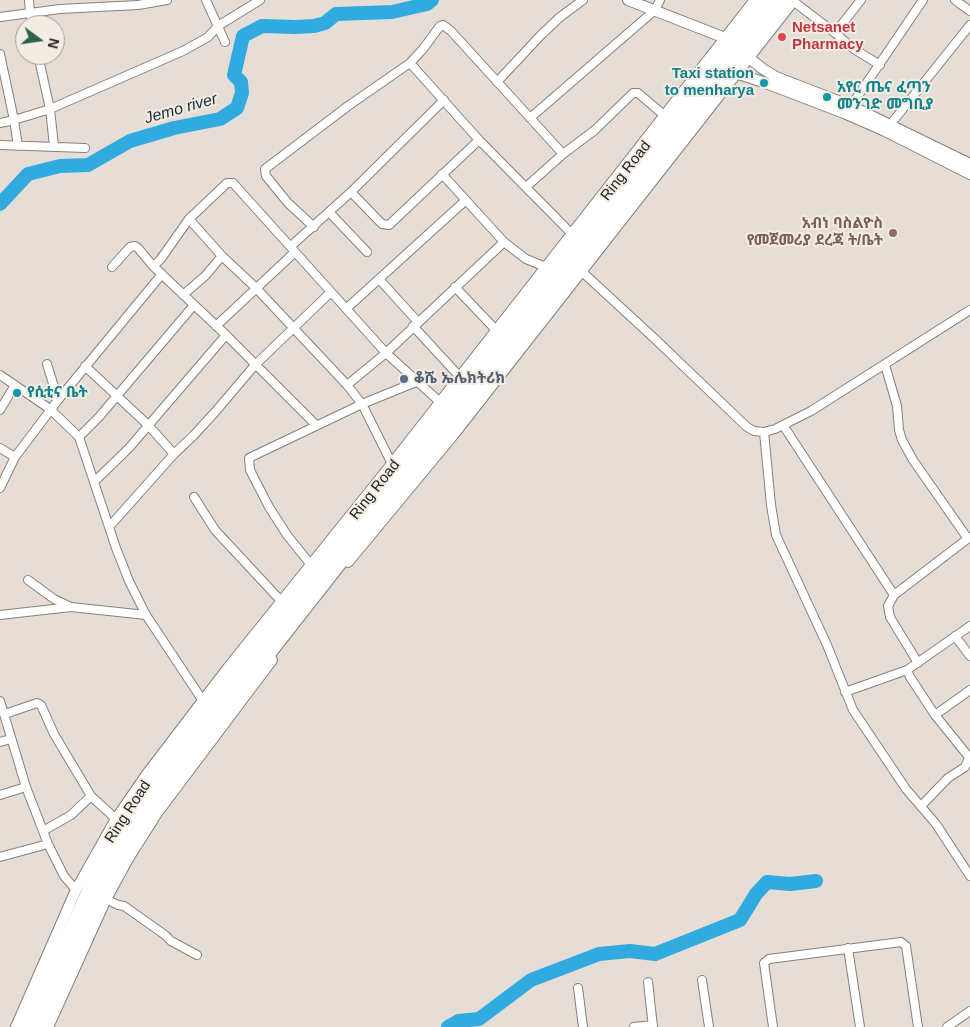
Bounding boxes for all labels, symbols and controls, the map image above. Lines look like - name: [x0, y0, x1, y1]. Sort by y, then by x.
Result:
- north arrow: [15, 15, 65, 65]
- place label: Netsanet Pharmacy: [792, 19, 864, 54]
- marker: Netsanet Pharmacy: [776, 31, 788, 43]
- text: N: [45, 37, 63, 50]
- place label: Taxi station to menharya: [665, 65, 754, 100]
- marker: Taxi station to menharya: [758, 77, 770, 89]
- place label: አየር ጤና ፈጣን መንገድ መግቢያ: [837, 79, 933, 114]
- water label: Jemo river: [142, 89, 220, 129]
- marker: አየር ጤና ፈጣን መንገድ መግቢያ: [821, 91, 833, 103]
- street label: Ring Road: [597, 138, 655, 204]
- place label: አብነ ባስልዮስ የመጀመሪያ ደረጃ ት/ቤት: [747, 215, 883, 250]
- marker: አብነ ባስልዮስ የመጀመሪያ ደረጃ ት/ቤት: [887, 227, 899, 239]
- place label: ቆሼ ኤሌክትሪክ: [414, 370, 505, 388]
- marker: ቆሼ ኤሌክትሪክ: [398, 373, 410, 385]
- place label: የሲቲና ቤት: [27, 384, 88, 402]
- marker: የሲቲና ቤት: [11, 387, 23, 399]
- street label: Ring Road: [346, 457, 404, 523]
- street label: Ring Road: [101, 777, 155, 847]

